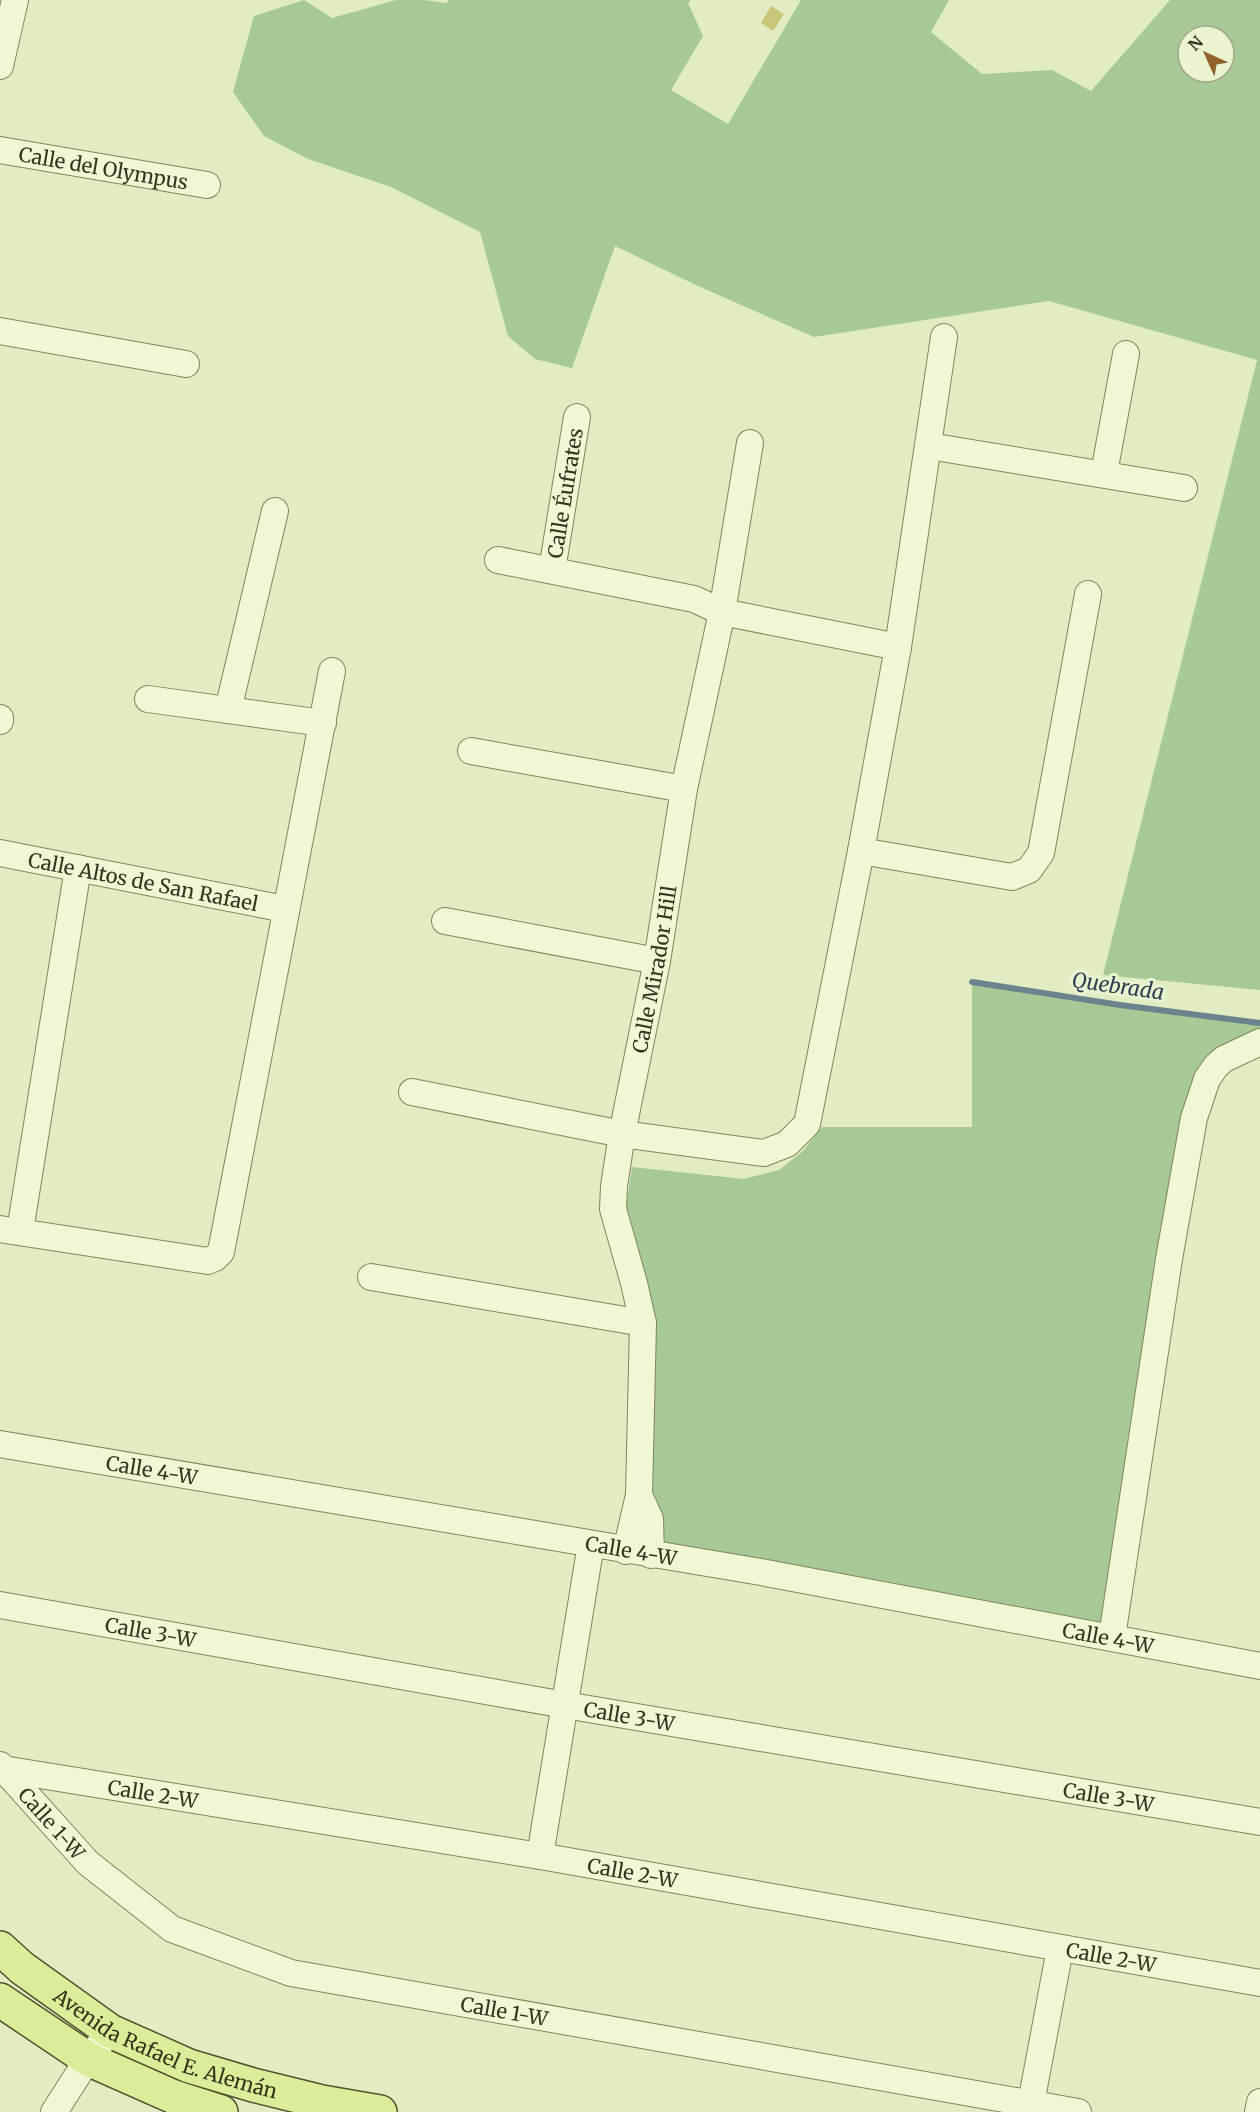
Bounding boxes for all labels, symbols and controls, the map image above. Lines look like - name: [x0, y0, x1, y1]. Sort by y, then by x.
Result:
- north arrow: [1176, 24, 1236, 84]
- text: N: [1184, 32, 1207, 55]
- street label: Calle del Olympus: [17, 141, 190, 194]
- street label: Calle Éufrates: [542, 426, 588, 560]
- street label: Calle Altos de San Rafael: [26, 846, 260, 916]
- street label: Calle Mirador Hill: [626, 884, 681, 1055]
- water label: Quebrada: [1070, 966, 1166, 1006]
- street label: Calle 4-W: [104, 1450, 201, 1490]
- street label: Calle 4-W: [583, 1530, 680, 1570]
- street label: Calle 3-W: [103, 1611, 199, 1652]
- street label: Calle 4-W: [1060, 1617, 1157, 1658]
- street label: Calle 3-W: [582, 1696, 678, 1736]
- street label: Calle 2-W: [106, 1774, 201, 1813]
- street label: Calle 3-W: [1061, 1777, 1157, 1817]
- street label: Calle 1-W: [13, 1782, 92, 1865]
- street label: Calle 2-W: [585, 1852, 681, 1893]
- street label: Calle 2-W: [1064, 1937, 1159, 1977]
- street label: Avenida Rafael E. Alemán: [48, 1982, 280, 2103]
- street label: Calle 1-W: [459, 1991, 551, 2031]

